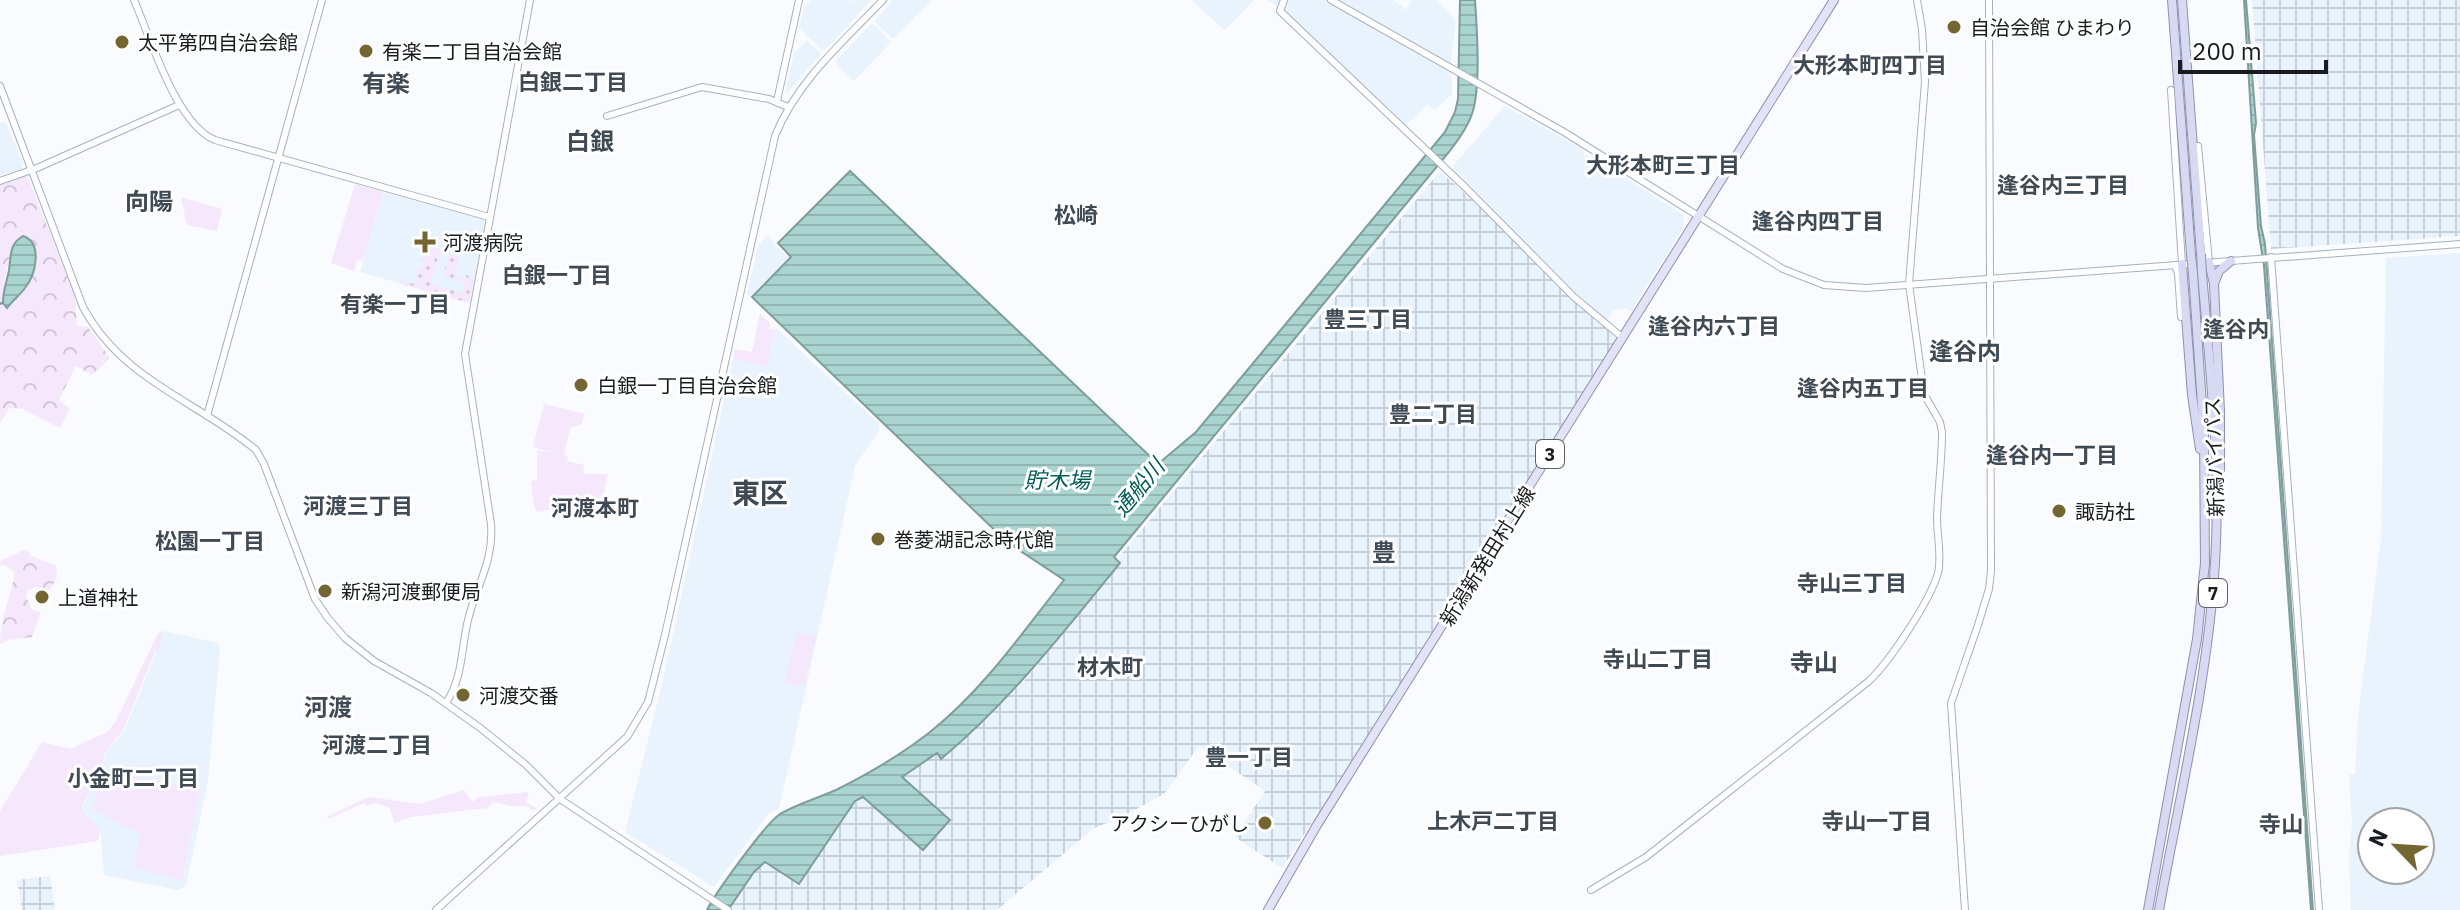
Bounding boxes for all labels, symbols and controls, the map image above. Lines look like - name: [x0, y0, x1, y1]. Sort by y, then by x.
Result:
- place label: 自治会館 ひまわり: [1970, 14, 2135, 41]
- marker: 自治会館 ひまわり: [1945, 18, 1963, 36]
- scale bar: [2180, 24, 2326, 74]
- place label: 太平第四自治会館: [138, 29, 298, 56]
- marker: 太平第四自治会館: [113, 33, 131, 51]
- text: 200 m: [2192, 35, 2262, 67]
- place label: 有楽二丁目自治会館: [382, 38, 562, 65]
- marker: 有楽二丁目自治会館: [357, 42, 375, 60]
- district label: 大形本町四丁目: [1793, 50, 1947, 79]
- district label: 有楽: [362, 67, 410, 99]
- district label: 白銀二丁目: [518, 67, 628, 96]
- district label: 白銀: [566, 125, 614, 157]
- district label: 大形本町三丁目: [1586, 150, 1740, 179]
- district label: 逢谷内三丁目: [1997, 170, 2129, 199]
- district label: 向陽: [125, 185, 173, 217]
- district label: 松崎: [1054, 200, 1098, 229]
- district label: 逢谷内四丁目: [1752, 206, 1884, 235]
- place label: 河渡病院: [443, 229, 523, 256]
- marker: 河渡病院: [414, 231, 436, 253]
- district label: 白銀一丁目: [502, 260, 612, 289]
- district label: 有楽一丁目: [340, 289, 450, 318]
- district label: 豊三丁目: [1324, 304, 1412, 333]
- district label: 逢谷内六丁目: [1648, 311, 1780, 340]
- district label: 逢谷内: [2203, 314, 2269, 343]
- district label: 逢谷内: [1929, 335, 2001, 367]
- place label: 白銀一丁目自治会館: [597, 372, 777, 399]
- district label: 逢谷内五丁目: [1797, 373, 1929, 402]
- marker: 白銀一丁目自治会館: [572, 376, 590, 394]
- street label: 新潟バイパス: [2198, 397, 2230, 517]
- district label: 豊二丁目: [1389, 399, 1477, 428]
- road number: 3: [1536, 440, 1564, 468]
- district label: 逢谷内一丁目: [1986, 440, 2118, 469]
- water label: 通船川: [1106, 451, 1172, 522]
- water label: 貯木場: [1024, 465, 1093, 494]
- district label: 東区: [732, 474, 788, 511]
- street label: 新潟新発田村上線: [1433, 481, 1541, 631]
- district label: 河渡三丁目: [303, 491, 413, 520]
- district label: 河渡本町: [551, 493, 639, 522]
- place label: 諏訪社: [2075, 498, 2135, 525]
- marker: 諏訪社: [2050, 502, 2068, 520]
- district label: 松園一丁目: [155, 526, 265, 555]
- place label: 巻菱湖記念時代館: [894, 526, 1054, 553]
- marker: 巻菱湖記念時代館: [869, 530, 887, 548]
- district label: 豊: [1372, 536, 1396, 568]
- district label: 寺山三丁目: [1797, 568, 1907, 597]
- place label: 新潟河渡郵便局: [341, 578, 481, 605]
- road number: 7: [2199, 579, 2227, 607]
- marker: 新潟河渡郵便局: [316, 582, 334, 600]
- place label: 上道神社: [58, 584, 138, 611]
- marker: 上道神社: [33, 588, 51, 606]
- district label: 寺山二丁目: [1603, 644, 1713, 673]
- district label: 寺山: [1790, 646, 1838, 678]
- district label: 材木町: [1077, 652, 1143, 681]
- place label: 河渡交番: [479, 682, 559, 709]
- marker: 河渡交番: [454, 686, 472, 704]
- district label: 河渡: [304, 691, 352, 723]
- district label: 河渡二丁目: [322, 730, 432, 759]
- district label: 豊一丁目: [1205, 742, 1293, 771]
- district label: 小金町二丁目: [67, 763, 199, 792]
- district label: 上木戸二丁目: [1427, 806, 1559, 835]
- district label: 寺山一丁目: [1822, 806, 1932, 835]
- north arrow: [2356, 806, 2436, 886]
- district label: 寺山: [2259, 809, 2303, 838]
- place label: アクシーひがし: [1110, 810, 1249, 837]
- marker: アクシーひがし: [1256, 814, 1274, 832]
- text: N: [2361, 824, 2394, 851]

